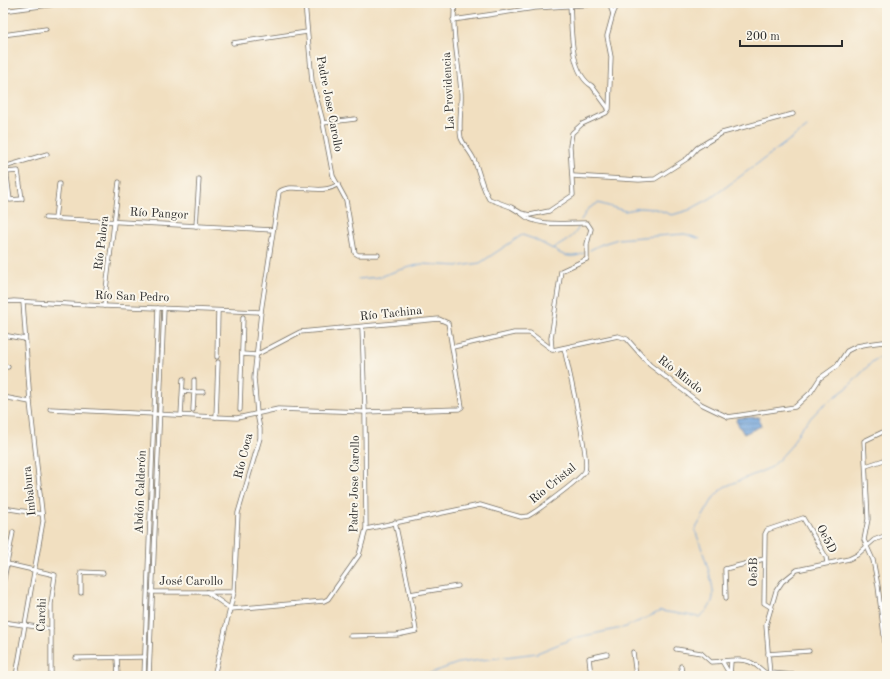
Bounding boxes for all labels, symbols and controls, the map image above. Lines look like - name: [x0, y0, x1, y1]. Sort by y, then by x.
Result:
- scale bar: [740, 22, 842, 48]
- text: 200 m: [746, 31, 780, 43]
- street label: La Providencia: [441, 52, 457, 130]
- street label: Padre Jose Carollo: [314, 55, 344, 153]
- street label: Río Pangor: [129, 206, 189, 222]
- street label: Río Palora: [93, 215, 111, 271]
- street label: Río San Pedro: [95, 290, 170, 304]
- street label: Río Tachina: [359, 305, 423, 323]
- street label: Río Mindo: [655, 354, 705, 396]
- street label: Río Coca: [233, 432, 255, 480]
- street label: Padre Jose Carollo: [348, 435, 362, 533]
- street label: Abdón Calderón: [134, 449, 148, 534]
- street label: Río Cristal: [527, 462, 579, 506]
- street label: Imbabura: [21, 466, 39, 516]
- street label: Oe5D: [814, 522, 839, 555]
- street label: Oe5B: [747, 557, 760, 587]
- street label: José Carollo: [159, 576, 223, 588]
- street label: Carchi: [35, 598, 49, 632]

